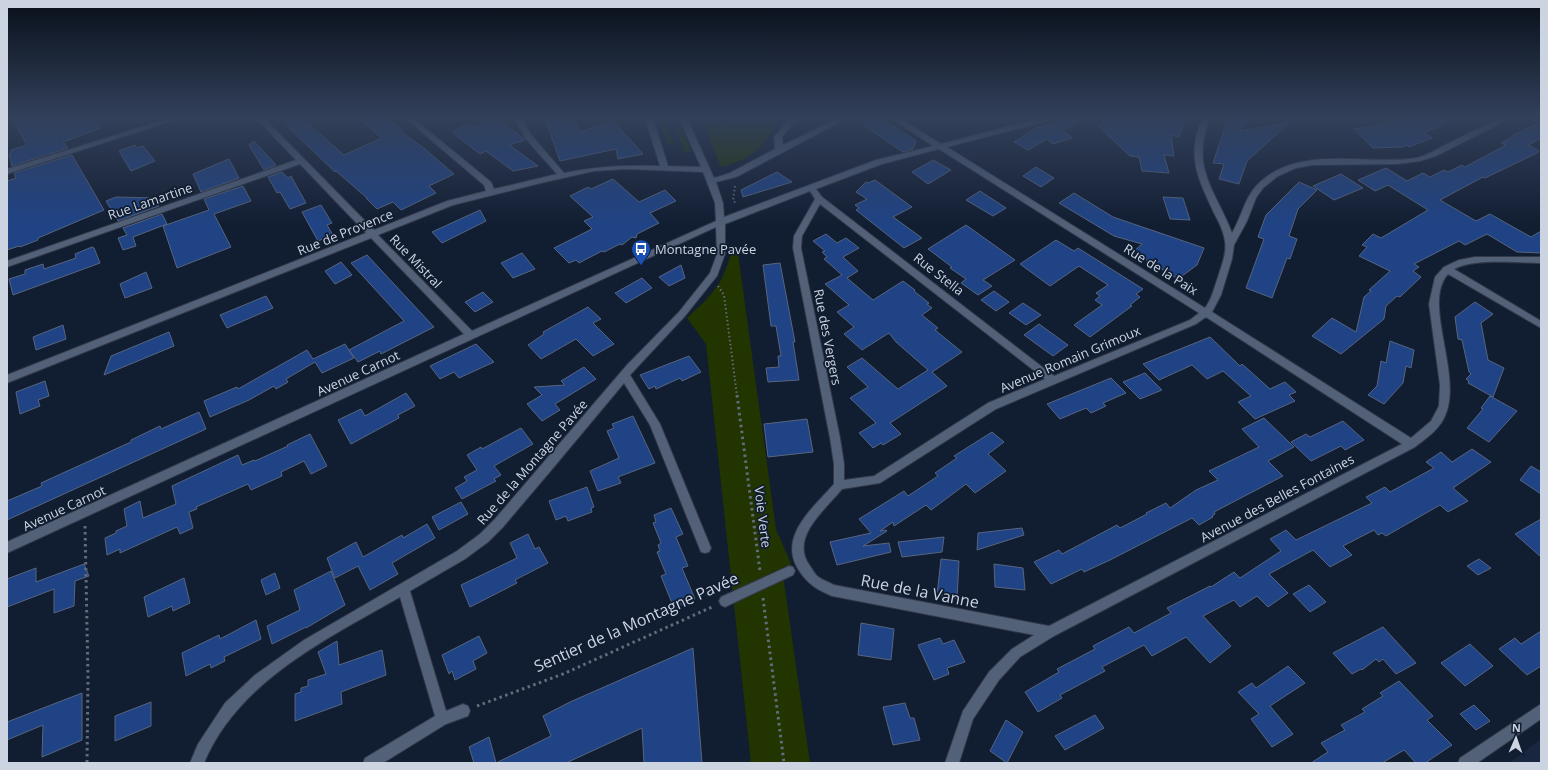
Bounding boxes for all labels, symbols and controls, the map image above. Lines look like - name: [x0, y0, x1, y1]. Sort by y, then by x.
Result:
- street label: Rue Lamartine: [105, 178, 195, 224]
- street label: Rue de Provence: [295, 205, 395, 259]
- street label: Rue Mistral: [386, 230, 446, 292]
- bus stop icon: Montagne Pavée: [630, 238, 652, 266]
- street label: Rue de la Paix: [1120, 239, 1202, 299]
- place label: Montagne Pavée: [655, 240, 756, 258]
- street label: Rue Stella: [910, 249, 968, 299]
- street label: Rue des Vergers: [810, 287, 846, 387]
- street label: Avenue Romain Grimoux: [997, 321, 1143, 397]
- street label: Avenue Carnot: [314, 346, 403, 400]
- street label: Rue de la Montagne Pavée: [473, 396, 591, 528]
- street label: Avenue des Belles Fontaines: [1197, 450, 1357, 546]
- street label: Avenue Carnot: [20, 481, 109, 535]
- street label: Voie Verte: [750, 485, 776, 549]
- street label: Sentier de la Montagne Pavée: [530, 567, 742, 677]
- street label: Rue de la Vanne: [859, 569, 981, 613]
- north arrow: [1496, 718, 1536, 758]
- text: N: [1512, 720, 1521, 735]

